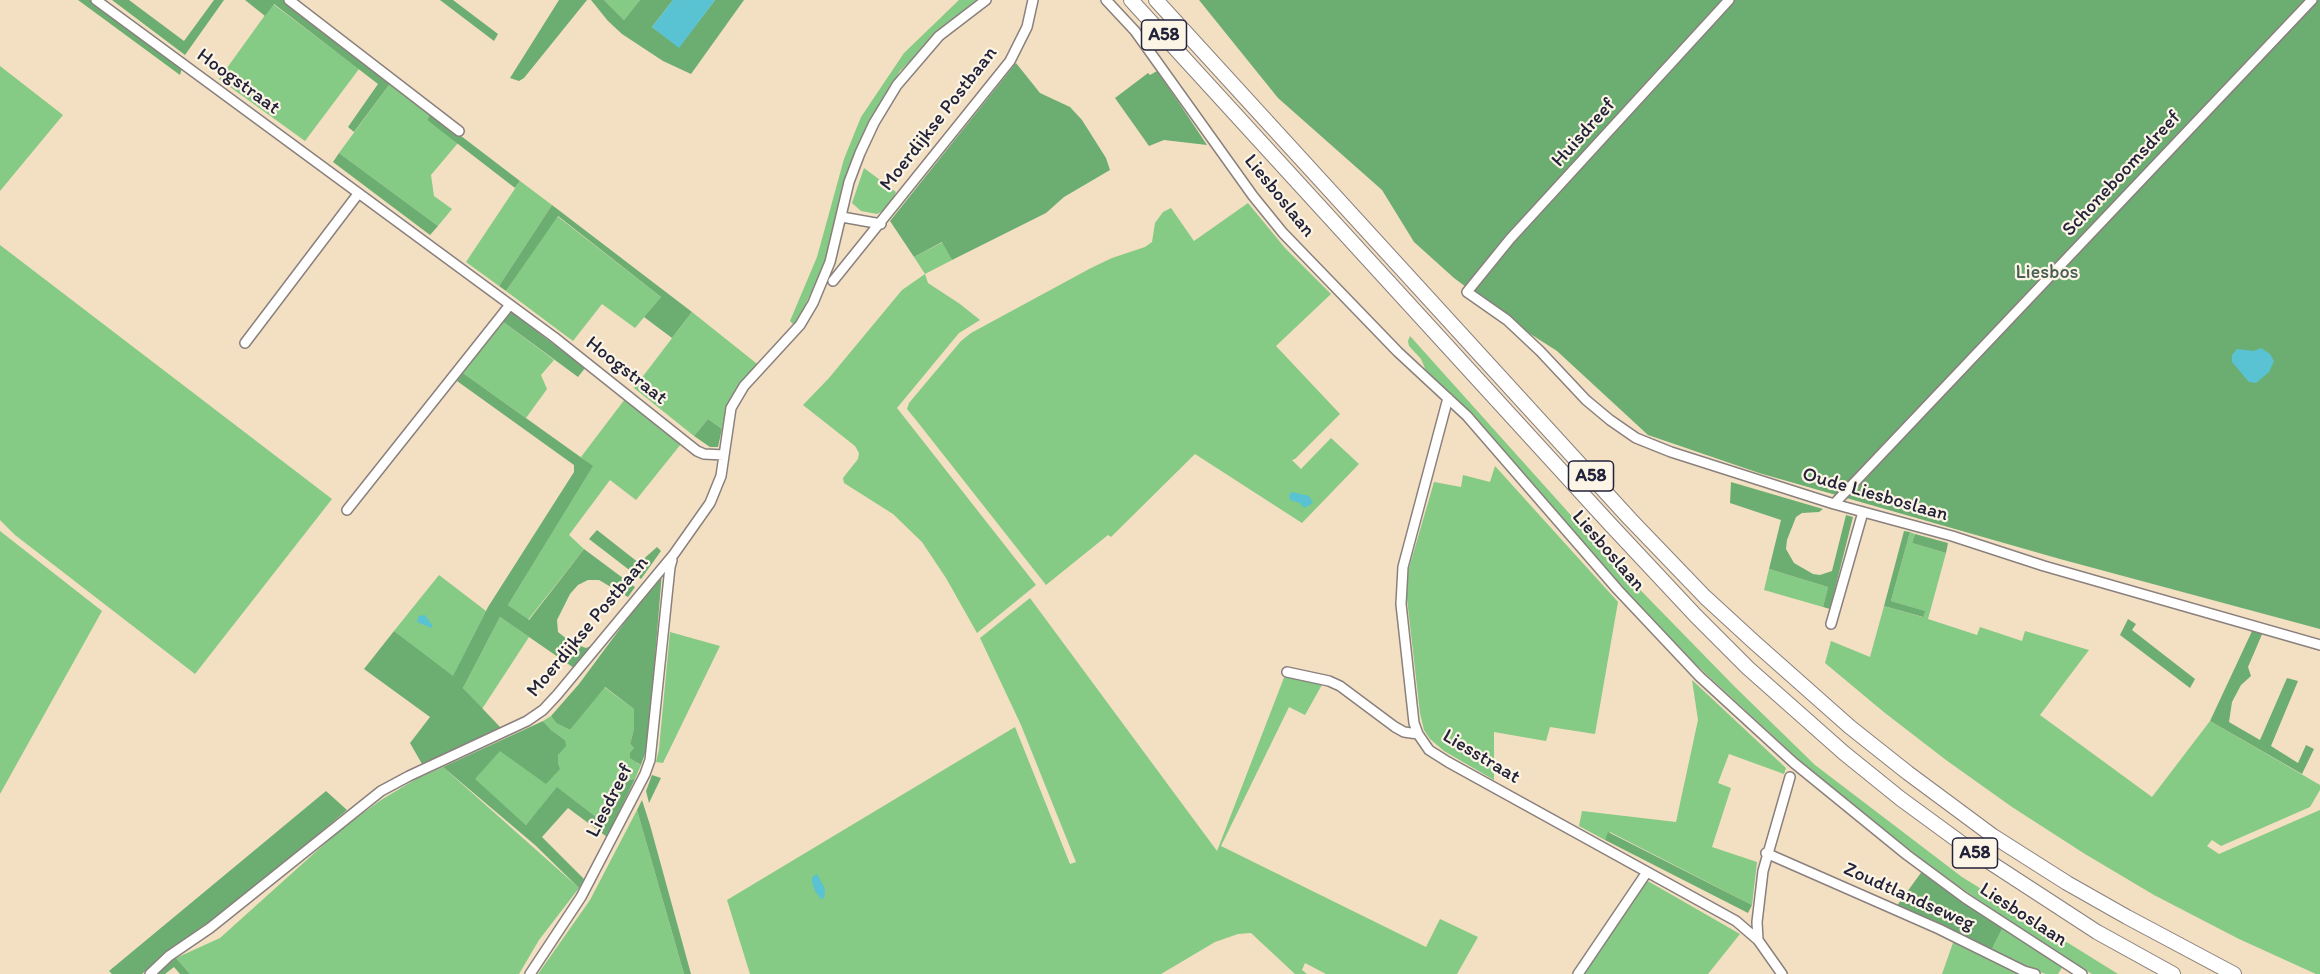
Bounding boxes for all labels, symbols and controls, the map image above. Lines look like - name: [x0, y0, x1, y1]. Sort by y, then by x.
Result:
- road number: A58: [1142, 20, 1186, 50]
- street label: Moerdijkse Postbaan: [875, 42, 1003, 196]
- street label: Hoogstraat: [192, 44, 284, 120]
- street label: Huisdreef: [1547, 94, 1621, 172]
- street label: Schoneboomsdreef: [2058, 106, 2186, 242]
- street label: Liesboslaan: [1238, 150, 1320, 242]
- park label: Liesbos: [2015, 261, 2079, 285]
- street label: Hoogstraat: [580, 332, 672, 410]
- road number: A58: [1568, 461, 1614, 491]
- street label: Oude Liesboslaan: [1799, 463, 1951, 527]
- street label: Liesboslaan: [1566, 505, 1650, 597]
- street label: Moerdijkse Postbaan: [522, 552, 654, 702]
- street label: Liesstraat: [1438, 725, 1524, 789]
- street label: Liesdreef: [581, 760, 639, 842]
- road number: A58: [1952, 838, 1998, 868]
- street label: Zoudtlandseweg: [1840, 857, 1978, 937]
- street label: Liesboslaan: [1975, 878, 2071, 952]

